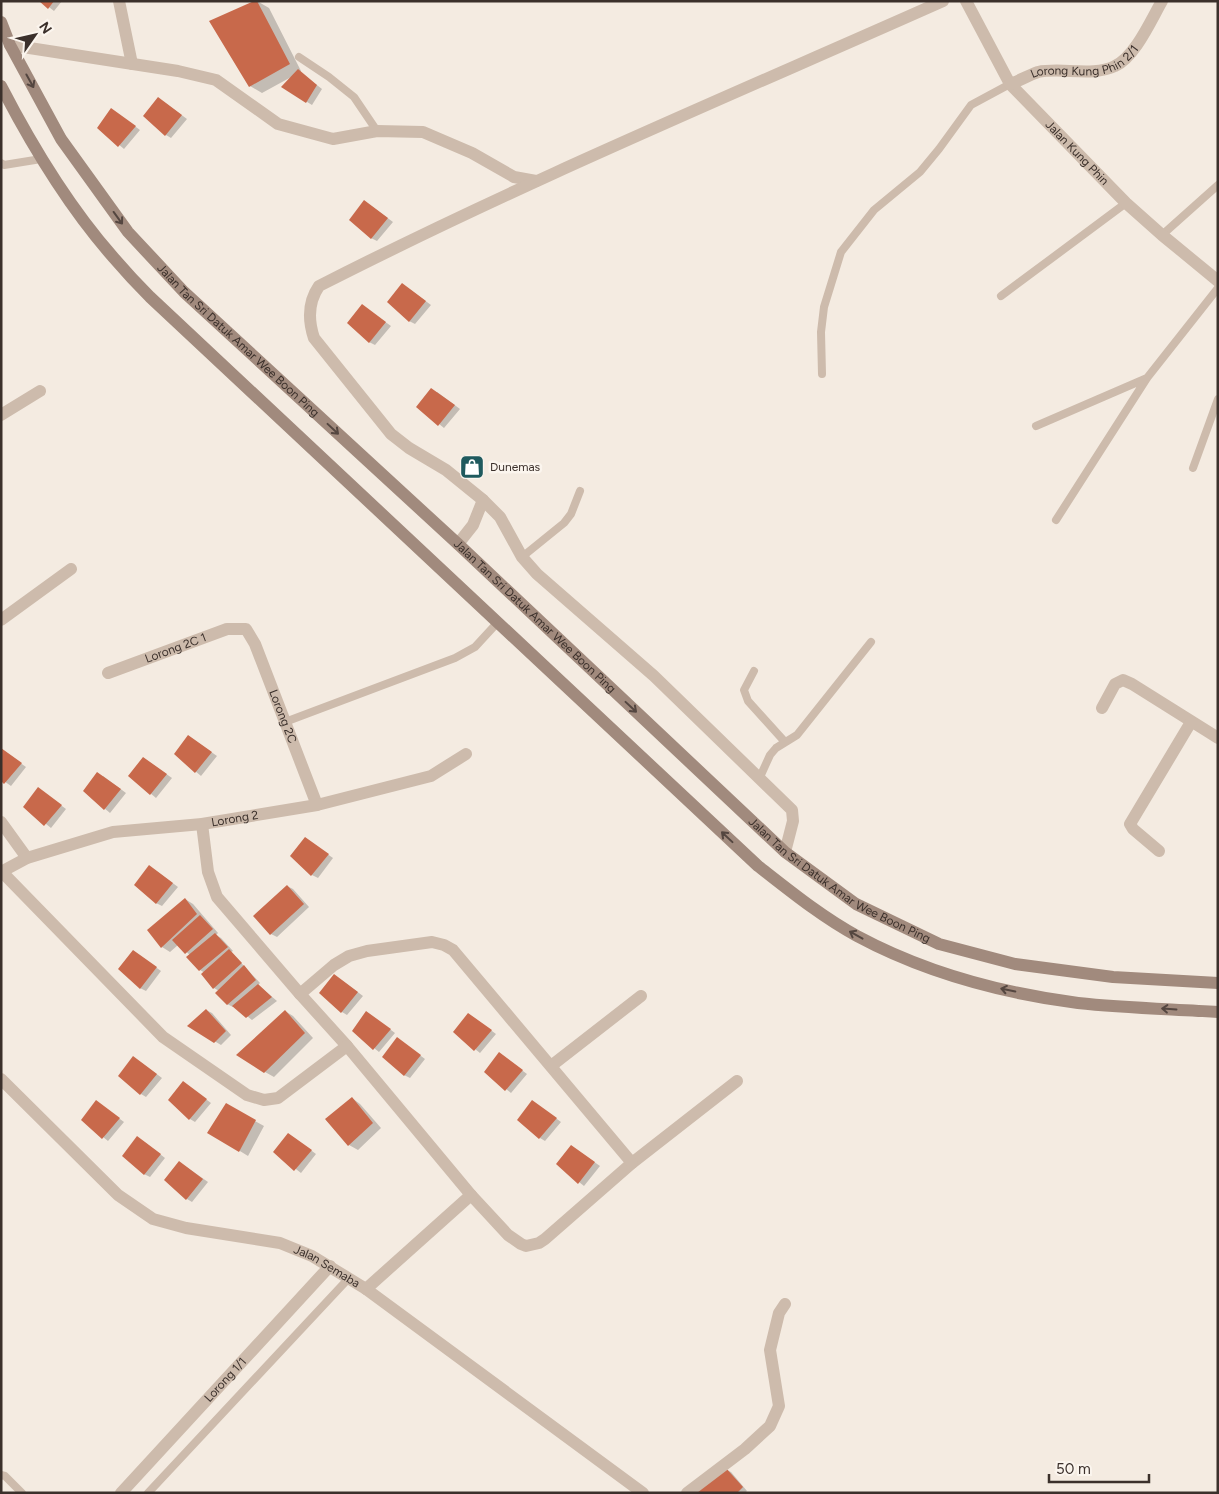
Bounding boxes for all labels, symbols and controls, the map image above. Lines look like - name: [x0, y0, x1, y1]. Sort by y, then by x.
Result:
- north arrow: [10, 10, 60, 60]
- text: N: [35, 19, 55, 37]
- street label: Lorong Kung Phin 2/1: [1028, 42, 1141, 81]
- one-way arrow: [25, 74, 35, 88]
- street label: Jalan Kung Phin: [1043, 118, 1112, 188]
- one-way arrow: [113, 210, 123, 224]
- street label: Jalan Tan Sri Datuk Amar Wee Boon Ping: [154, 261, 322, 420]
- one-way arrow: [327, 423, 340, 435]
- shop icon: Dunemas: [459, 454, 485, 480]
- place label: Dunemas: [490, 460, 541, 474]
- street label: Jalan Tan Sri Datuk Amar Wee Boon Ping: [451, 537, 619, 696]
- street label: Lorong 2C 1: [143, 630, 208, 666]
- street label: Lorong 2C: [266, 688, 300, 746]
- one-way arrow: [625, 701, 638, 713]
- street label: Lorong 2: [210, 808, 259, 829]
- street label: Jalan Tan Sri Datuk Amar Wee Boon Ping: [746, 814, 933, 946]
- one-way arrow: [721, 831, 733, 843]
- one-way arrow: [849, 930, 864, 939]
- one-way arrow: [1000, 985, 1016, 994]
- one-way arrow: [1161, 1004, 1177, 1013]
- street label: Jalan Semaba: [292, 1242, 363, 1291]
- street label: Lorong 1/1: [201, 1355, 249, 1405]
- scale bar: [1049, 1452, 1149, 1484]
- text: 50 m: [1056, 1460, 1091, 1478]

